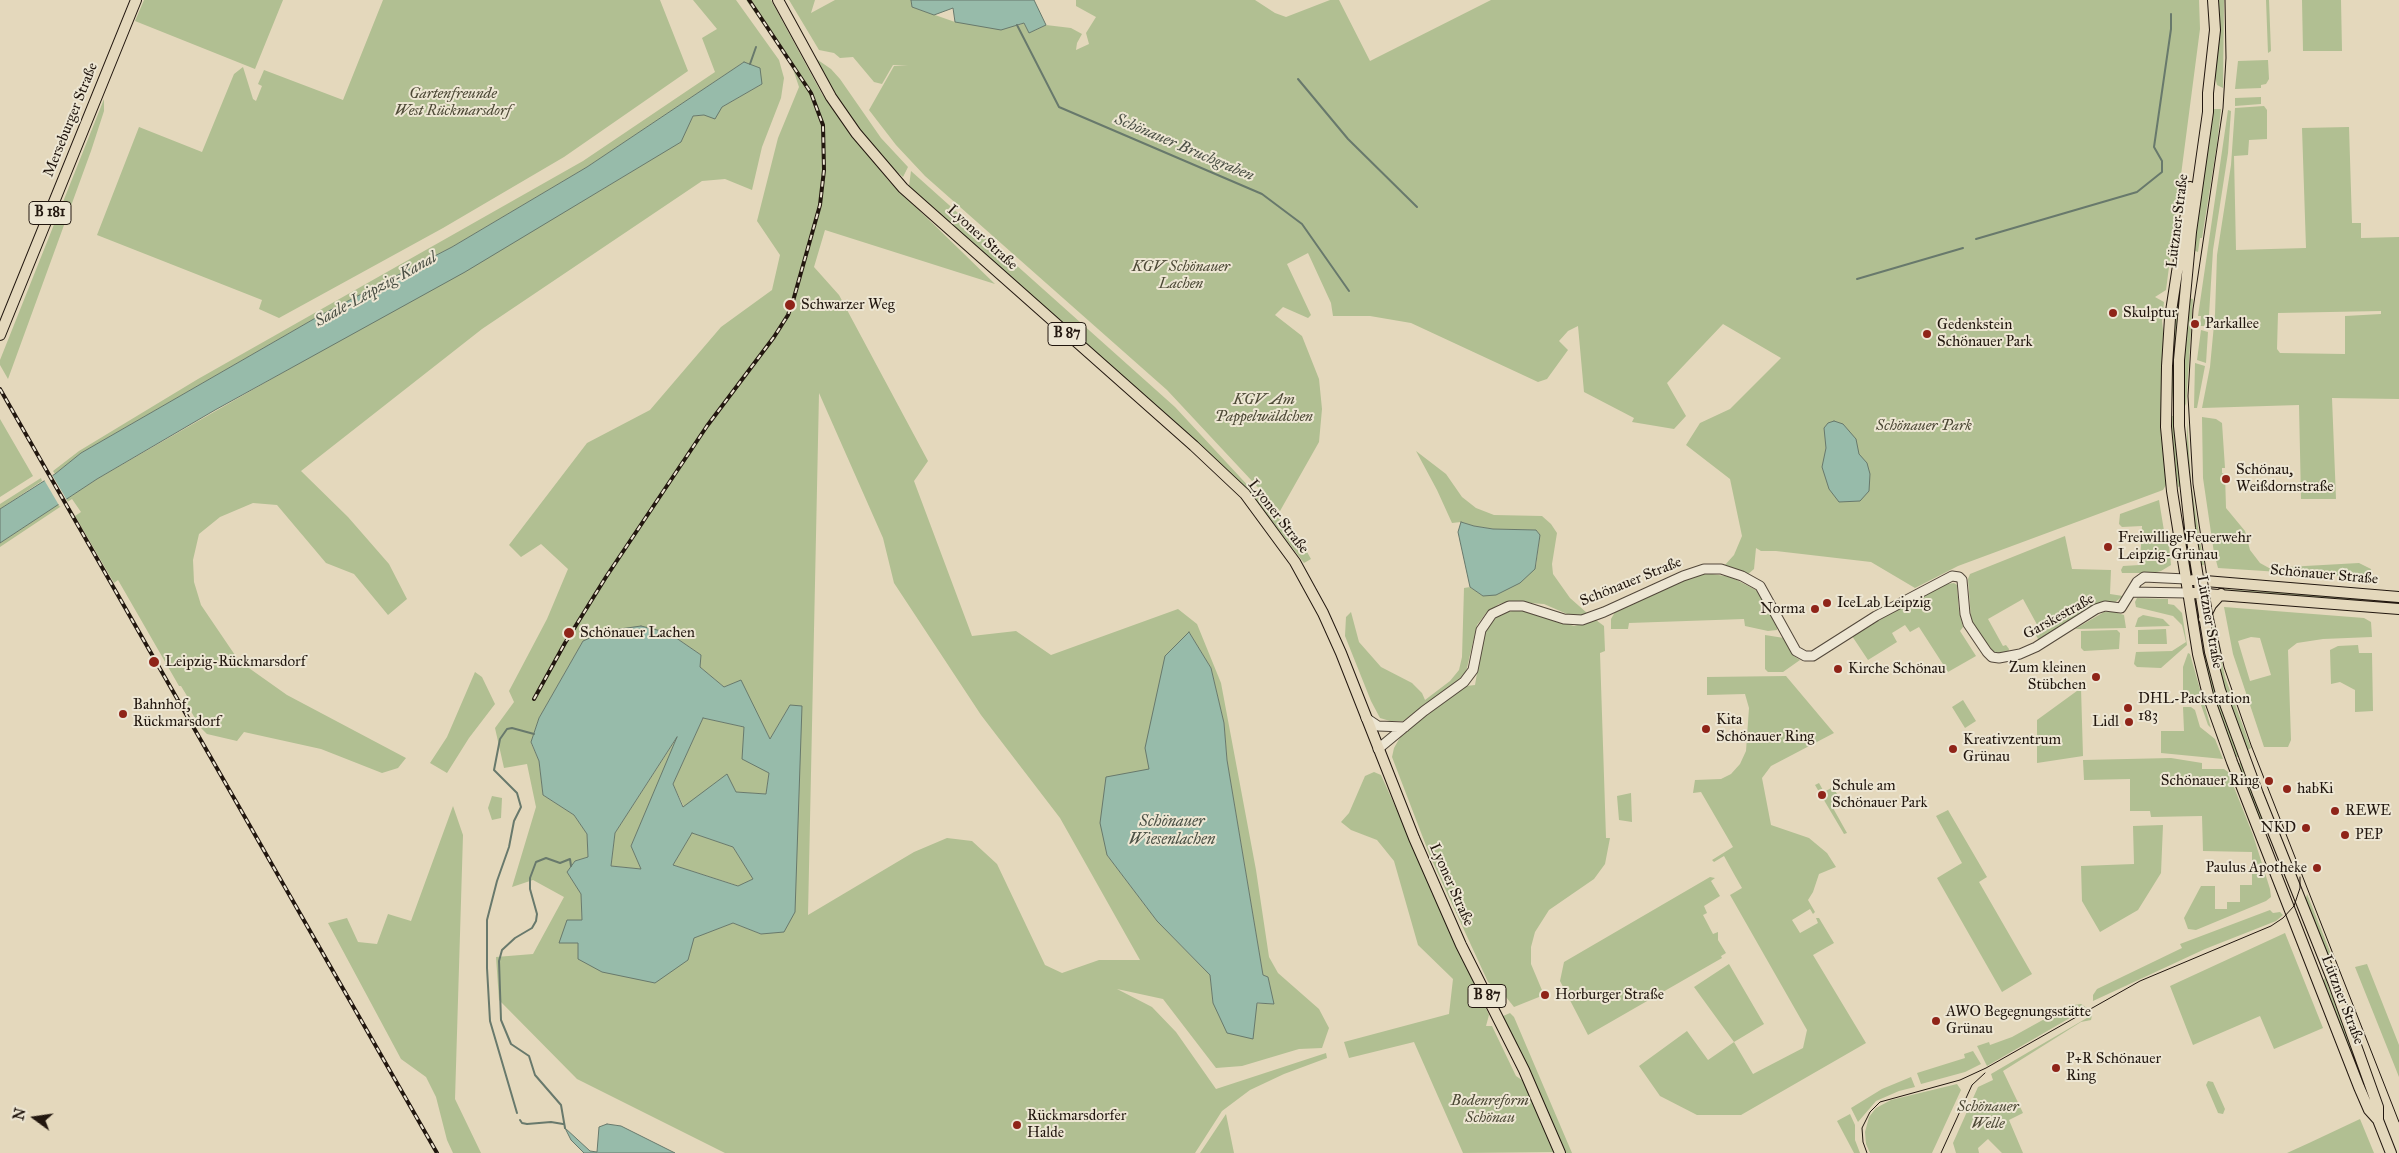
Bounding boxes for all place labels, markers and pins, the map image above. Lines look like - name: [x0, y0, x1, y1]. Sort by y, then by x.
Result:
- place label: Schwarzer Weg: [801, 296, 895, 314]
- marker: Schwarzer Weg: [783, 298, 797, 312]
- place label: Skulptur: [2123, 304, 2177, 322]
- marker: Skulptur: [2107, 307, 2119, 319]
- place label: Parkallee: [2205, 315, 2259, 333]
- place label: Gedenkstein Schönauer Park: [1937, 316, 2033, 351]
- marker: Parkallee: [2189, 318, 2201, 330]
- marker: Gedenkstein Schönauer Park: [1921, 328, 1933, 340]
- place label: Schönau, Weißdornstraße: [2236, 461, 2333, 496]
- marker: Schönau, Weißdornstraße: [2220, 473, 2232, 485]
- place label: Freiwillige Feuerwehr Leipzig-Grünau: [2118, 529, 2251, 564]
- marker: Freiwillige Feuerwehr Leipzig-Grünau: [2102, 541, 2114, 553]
- place label: IceLab Leipzig: [1837, 594, 1931, 612]
- marker: IceLab Leipzig: [1821, 597, 1833, 609]
- place label: Norma: [1760, 600, 1805, 618]
- marker: Norma: [1809, 603, 1821, 615]
- place label: Schönauer Lachen: [580, 624, 695, 642]
- marker: Schönauer Lachen: [562, 626, 576, 640]
- place label: Leipzig-Rückmarsdorf: [165, 653, 306, 671]
- marker: Leipzig-Rückmarsdorf: [147, 655, 161, 669]
- place label: Zum kleinen Stübchen: [2009, 659, 2086, 694]
- place label: Kirche Schönau: [1848, 660, 1946, 678]
- marker: Kirche Schönau: [1832, 663, 1844, 675]
- marker: Zum kleinen Stübchen: [2090, 671, 2102, 683]
- place label: DHL-Packstation 183: [2138, 690, 2250, 725]
- place label: Bahnhof, Rückmarsdorf: [133, 696, 221, 731]
- marker: DHL-Packstation 183: [2122, 702, 2134, 714]
- marker: Bahnhof, Rückmarsdorf: [117, 708, 129, 720]
- place label: Kita Schönauer Ring: [1716, 711, 1814, 746]
- place label: Lidl: [2092, 713, 2119, 731]
- marker: Lidl: [2123, 716, 2135, 728]
- marker: Kita Schönauer Ring: [1700, 723, 1712, 735]
- place label: Kreativzentrum Grünau: [1963, 731, 2061, 766]
- marker: Kreativzentrum Grünau: [1947, 743, 1959, 755]
- place label: Schönauer Ring: [2161, 772, 2259, 790]
- marker: Schönauer Ring: [2263, 775, 2275, 787]
- place label: Schule am Schönauer Park: [1832, 777, 1928, 812]
- place label: habKi: [2297, 780, 2333, 798]
- marker: habKi: [2281, 783, 2293, 795]
- marker: Schule am Schönauer Park: [1816, 789, 1828, 801]
- place label: REWE: [2345, 802, 2391, 820]
- marker: REWE: [2329, 805, 2341, 817]
- place label: NKD: [2261, 819, 2296, 837]
- marker: NKD: [2300, 822, 2312, 834]
- place label: PEP: [2355, 826, 2383, 844]
- marker: PEP: [2339, 829, 2351, 841]
- place label: Paulus Apotheke: [2206, 859, 2307, 877]
- marker: Paulus Apotheke: [2311, 862, 2323, 874]
- place label: Horburger Straße: [1555, 986, 1664, 1004]
- marker: Horburger Straße: [1539, 989, 1551, 1001]
- place label: AWO Begegnungsstätte Grünau: [1946, 1003, 2091, 1038]
- marker: AWO Begegnungsstätte Grünau: [1930, 1015, 1942, 1027]
- place label: P+R Schönauer Ring: [2066, 1050, 2161, 1085]
- marker: P+R Schönauer Ring: [2050, 1062, 2062, 1074]
- place label: Rückmarsdorfer Halde: [1027, 1107, 1126, 1142]
- marker: Rückmarsdorfer Halde: [1011, 1119, 1023, 1131]

